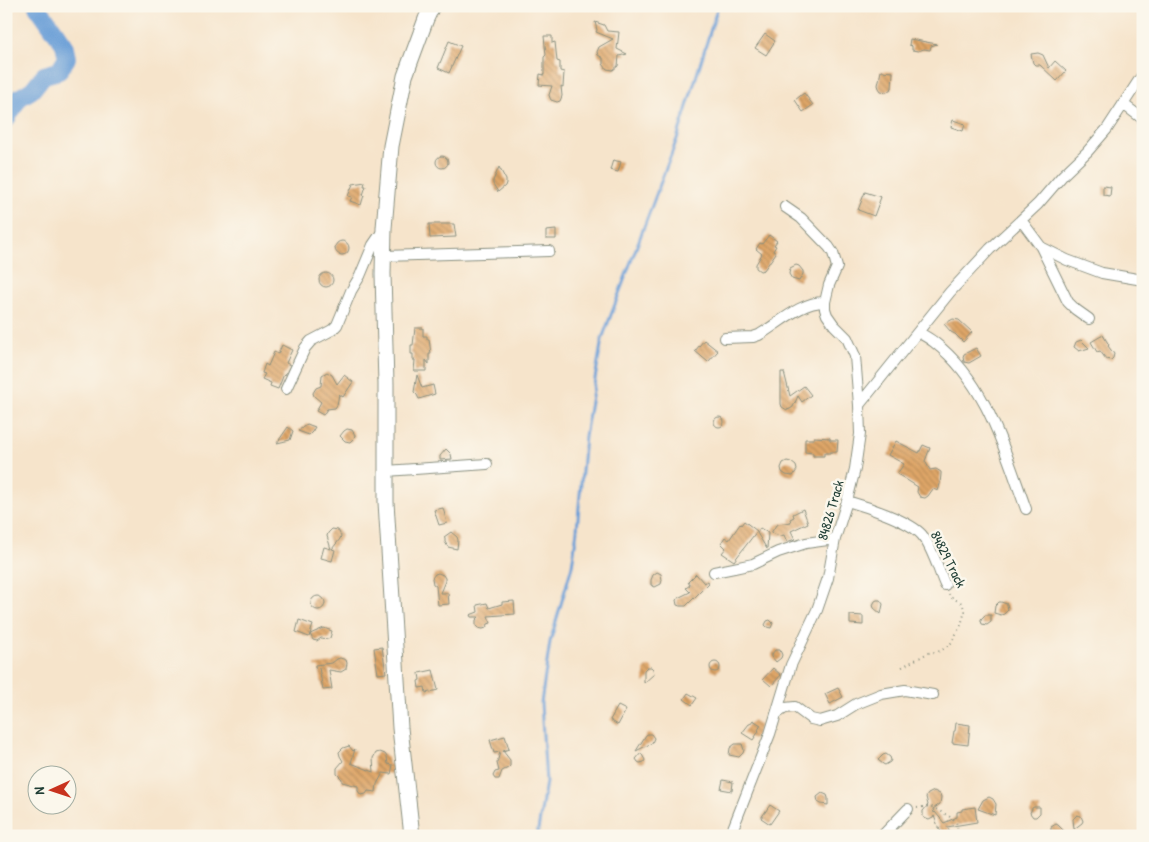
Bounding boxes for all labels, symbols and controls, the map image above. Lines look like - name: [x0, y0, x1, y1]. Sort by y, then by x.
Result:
- street label: 84826 Track: [812, 478, 848, 542]
- street label: 84829 Track: [927, 528, 971, 591]
- north arrow: [28, 764, 78, 814]
- text: N: [29, 786, 48, 795]

